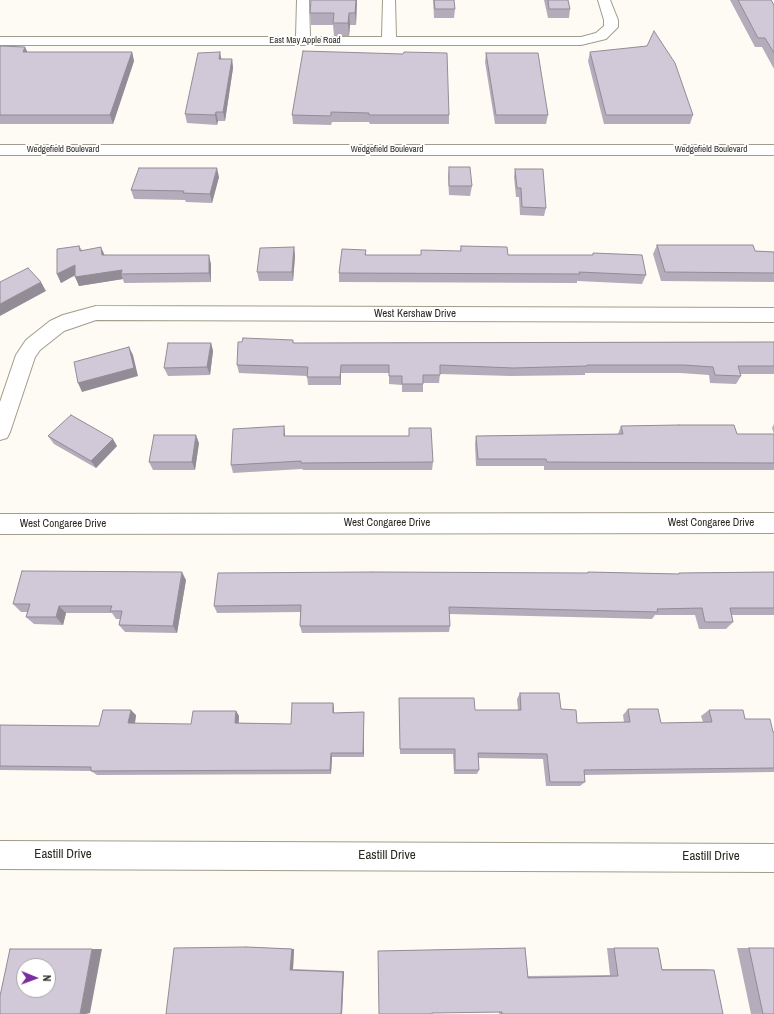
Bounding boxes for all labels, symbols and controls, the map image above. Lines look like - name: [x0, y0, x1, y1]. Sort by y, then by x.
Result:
- street label: East May Apple Road: [269, 36, 341, 46]
- street label: Wedgefield Boulevard: [27, 145, 99, 155]
- street label: Wedgefield Boulevard: [351, 145, 423, 155]
- street label: Wedgefield Boulevard: [675, 145, 747, 155]
- street label: West Kershaw Drive: [374, 307, 456, 321]
- street label: West Congaree Drive: [344, 516, 430, 530]
- street label: West Congaree Drive: [668, 516, 754, 530]
- street label: West Congaree Drive: [20, 517, 106, 531]
- street label: Eastill Drive: [34, 847, 92, 863]
- street label: Eastill Drive: [358, 848, 416, 864]
- street label: Eastill Drive: [682, 849, 740, 865]
- north arrow: [16, 958, 56, 998]
- text: N: [40, 975, 54, 982]

